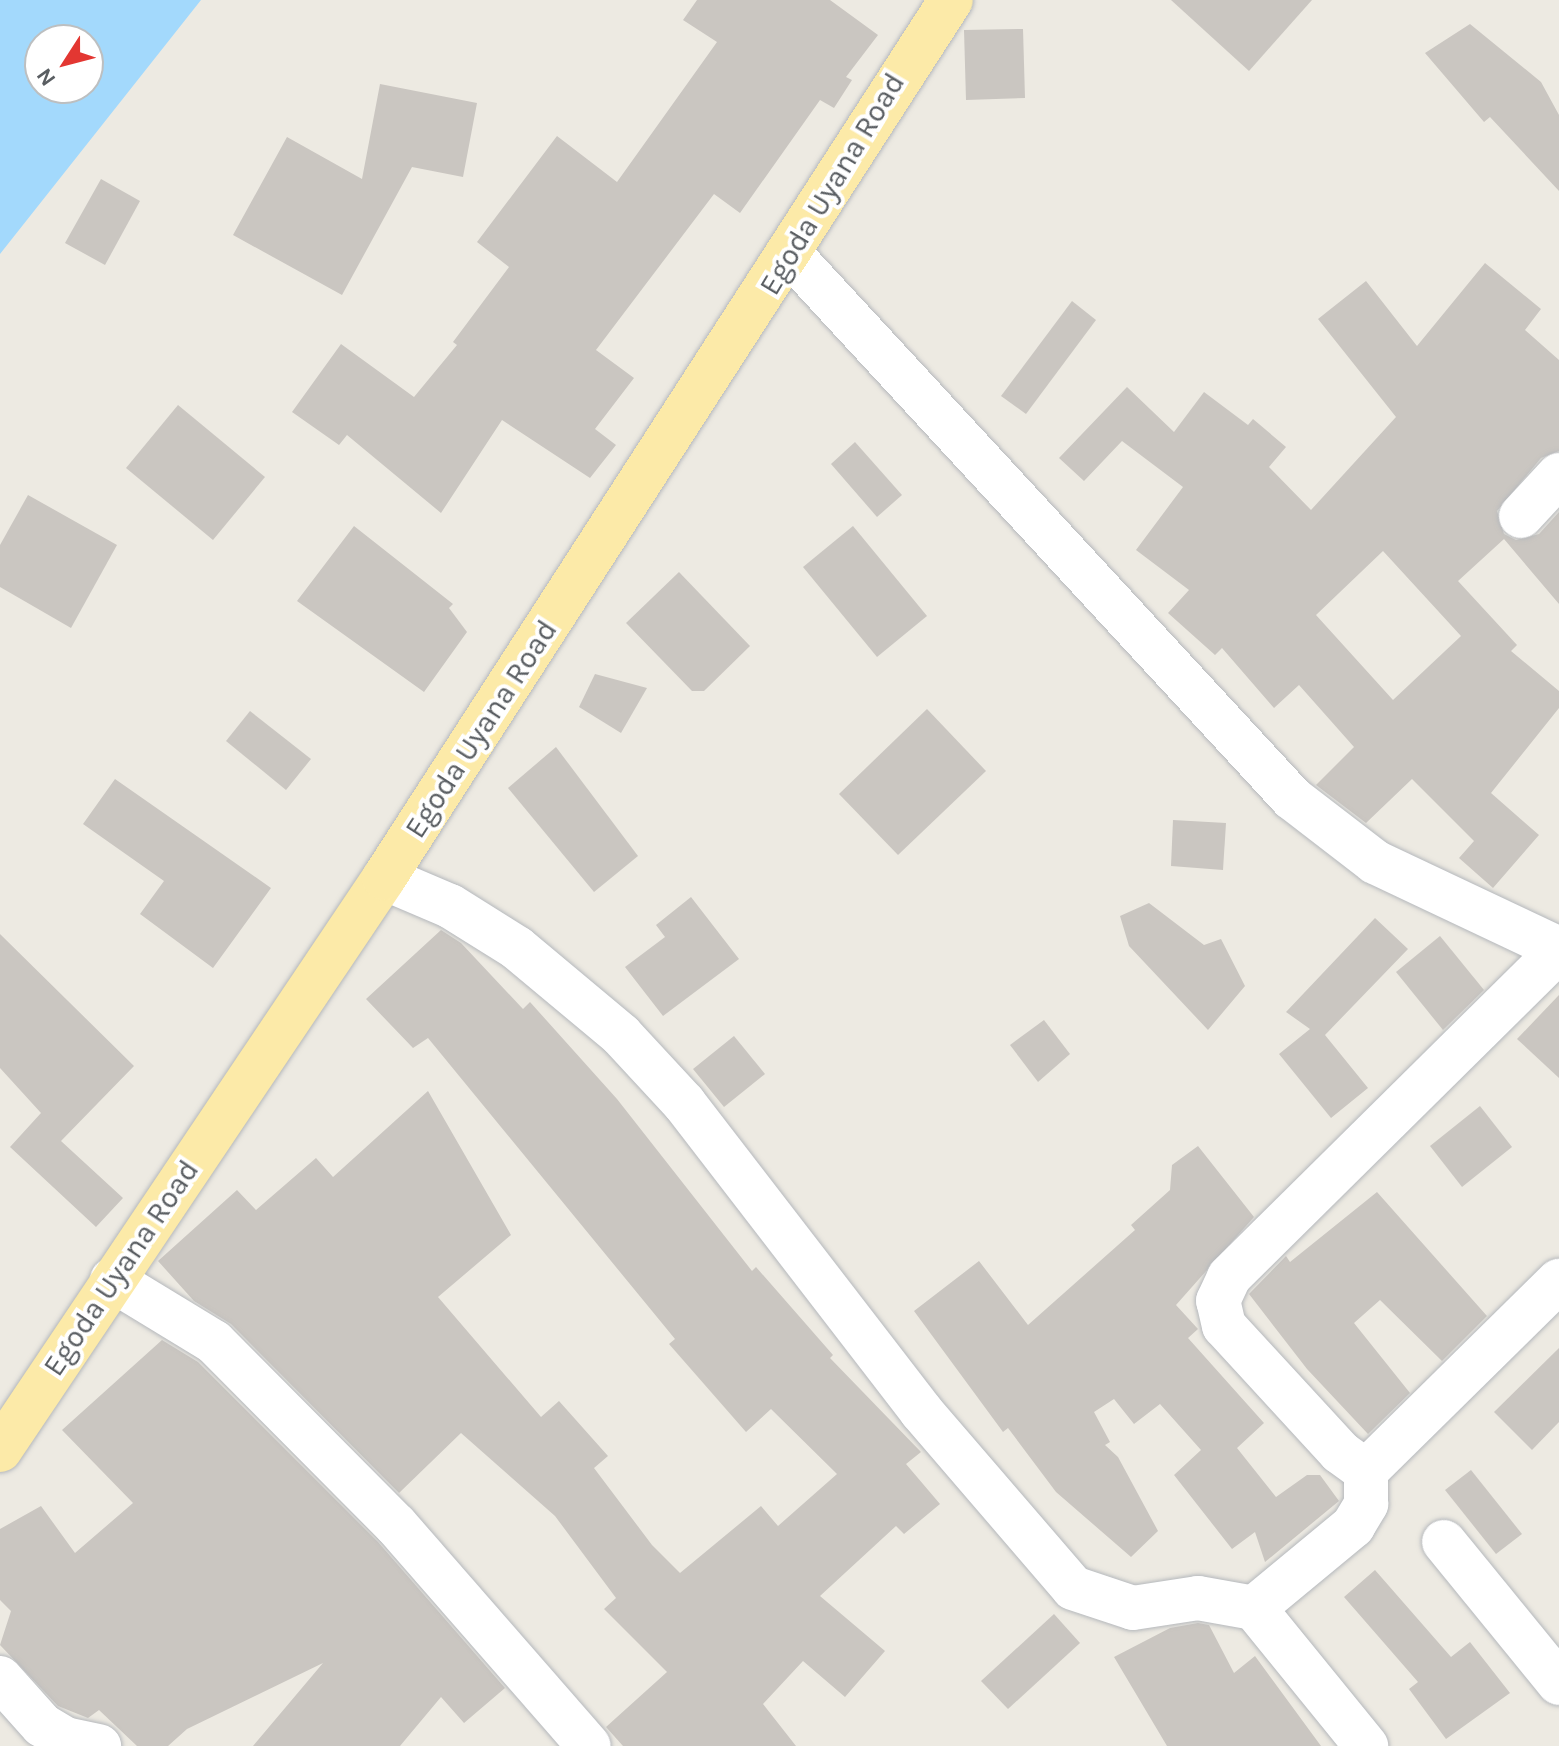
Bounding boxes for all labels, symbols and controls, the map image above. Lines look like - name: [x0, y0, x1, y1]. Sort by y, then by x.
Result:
- north arrow: [24, 24, 104, 104]
- text: N: [31, 63, 61, 91]
- street label: Egoda Uyana Road: [752, 67, 912, 301]
- street label: Egoda Uyana Road: [397, 613, 565, 845]
- street label: Egoda Uyana Road: [35, 1153, 207, 1383]

